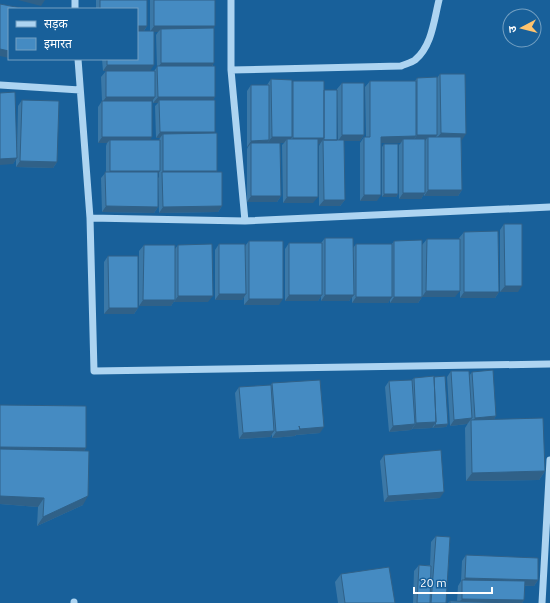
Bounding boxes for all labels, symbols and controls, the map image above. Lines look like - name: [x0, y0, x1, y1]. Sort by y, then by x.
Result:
- legend: [8, 8, 138, 60]
- north arrow: [502, 8, 542, 48]
- text: सड़क: [44, 17, 69, 31]
- text: उ: [506, 25, 518, 33]
- text: इमारत: [44, 37, 73, 51]
- scale bar: [414, 569, 492, 595]
- text: 20 m: [420, 576, 447, 589]

